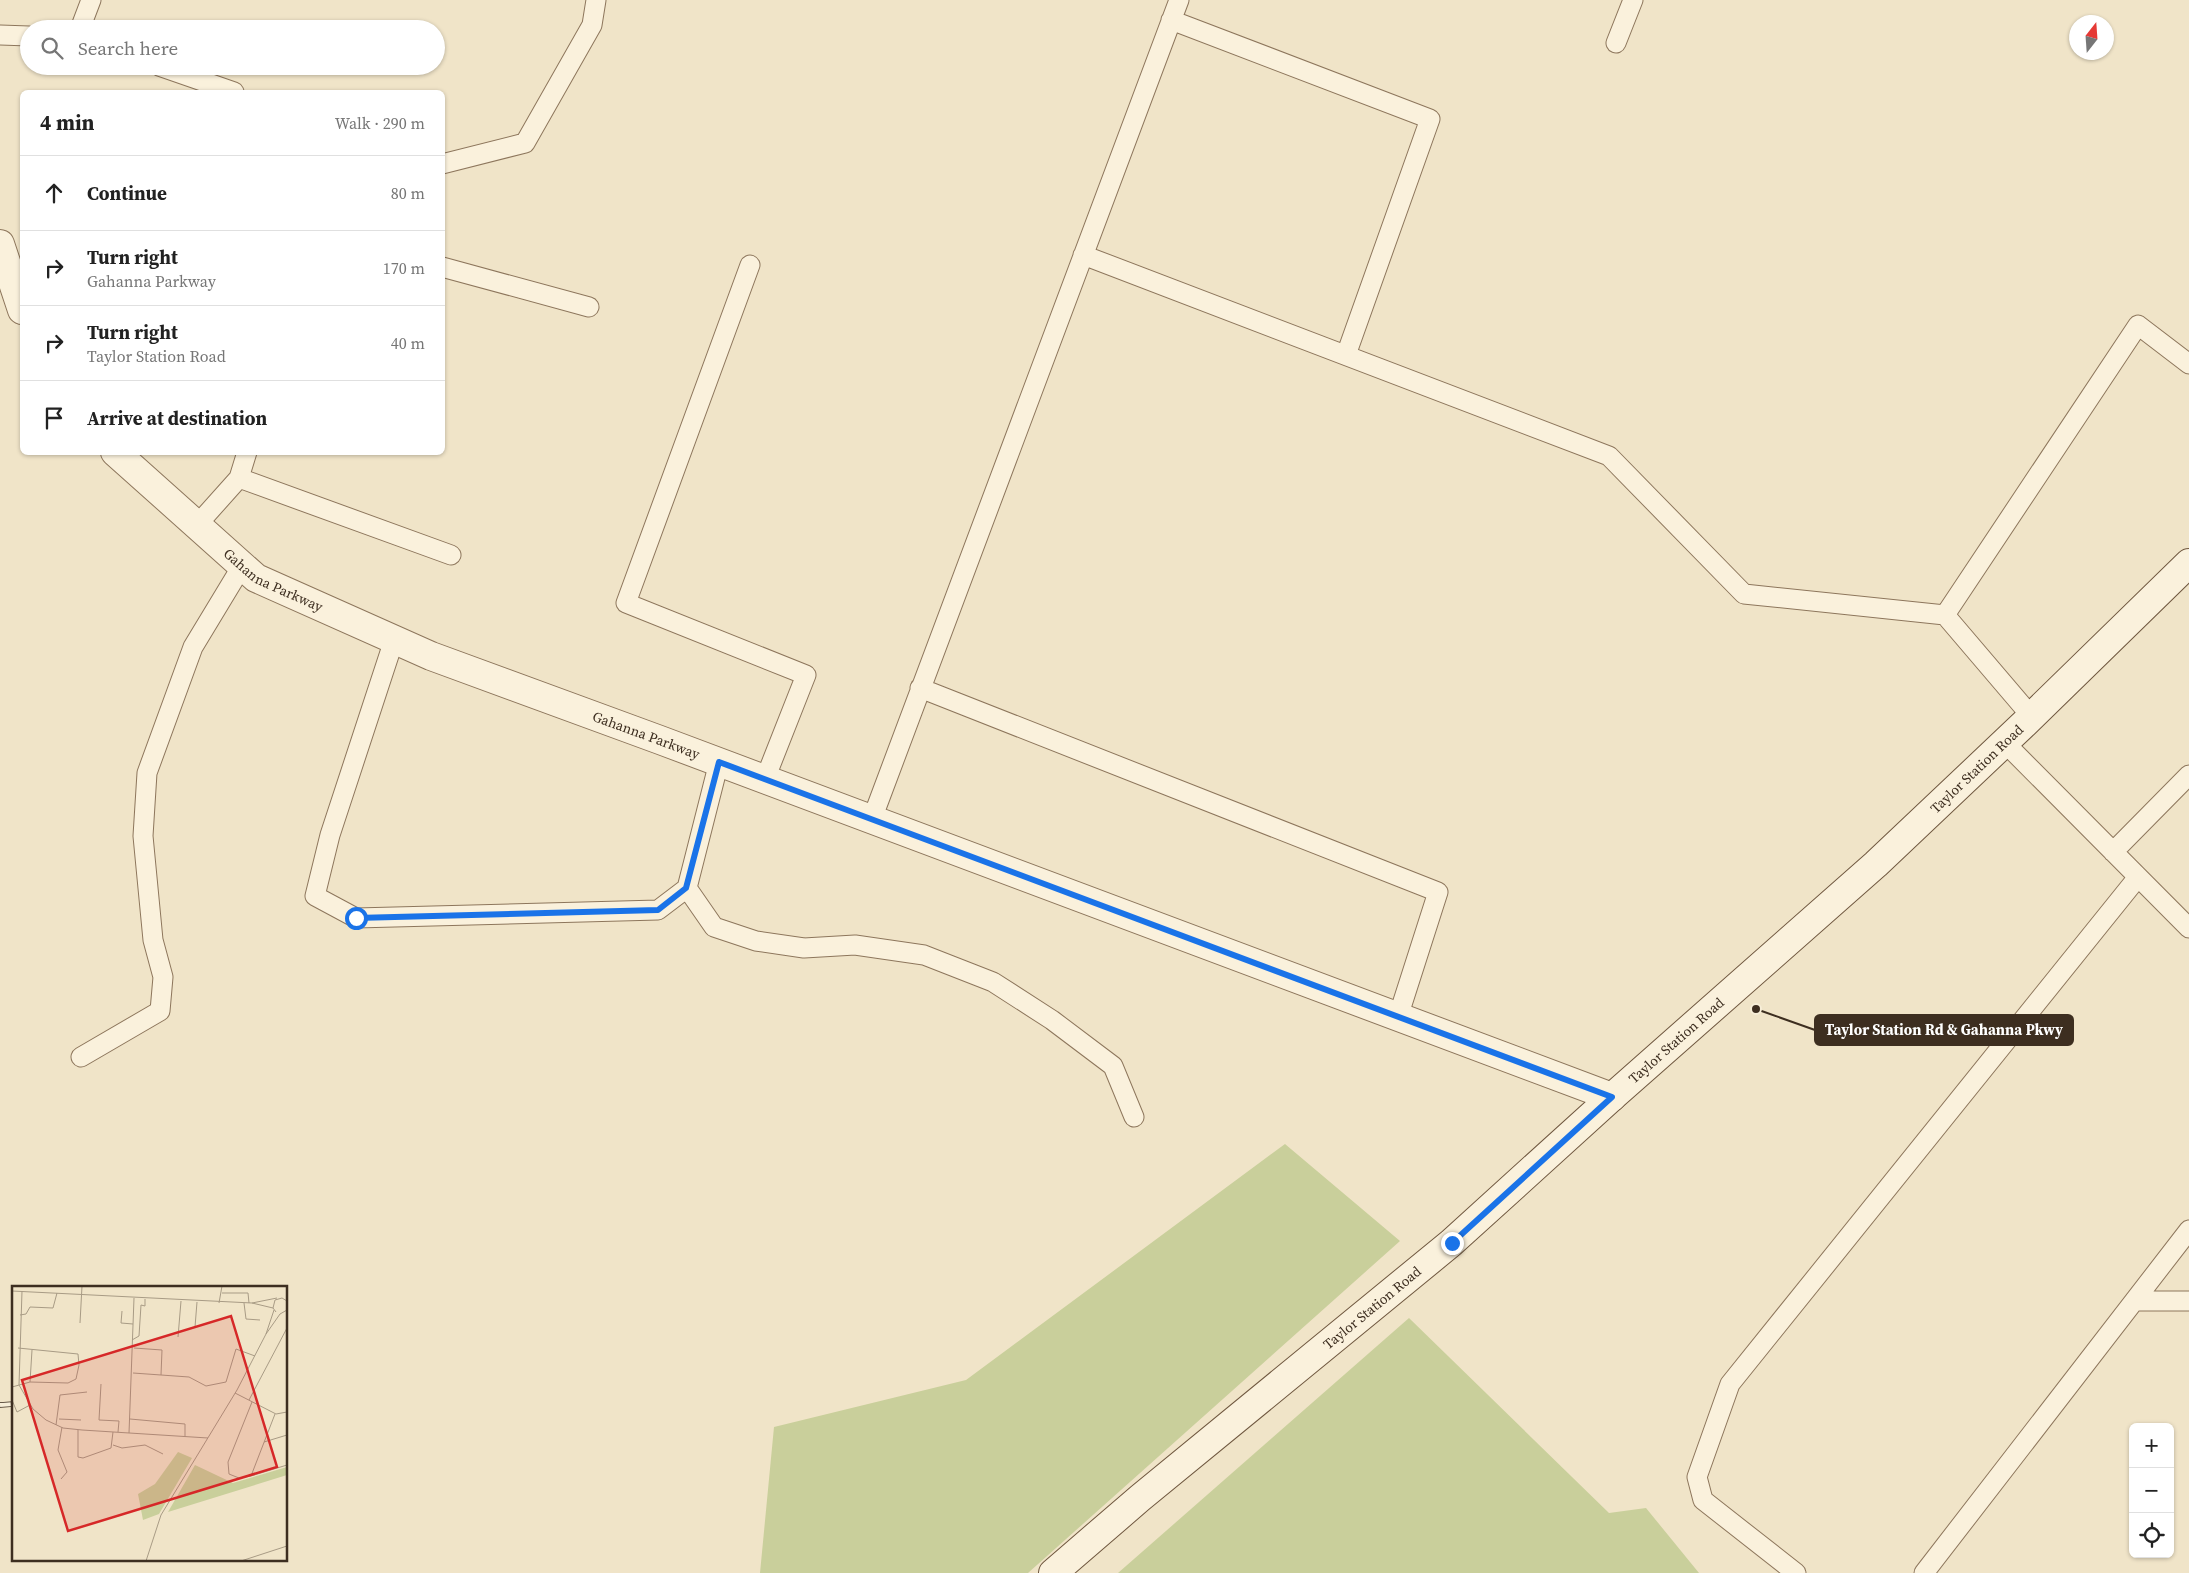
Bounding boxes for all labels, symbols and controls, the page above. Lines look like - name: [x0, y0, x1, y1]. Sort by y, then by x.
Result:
- north arrow: [2069, 15, 2114, 60]
- search box: [20, 20, 445, 75]
- icon: search: [38, 34, 66, 62]
- text: Search here: [78, 35, 178, 61]
- text: 4 min: [40, 108, 95, 137]
- text: Walk · 290 m: [335, 112, 425, 134]
- icon: ahead: [40, 179, 68, 207]
- text: Continue: [87, 180, 167, 206]
- text: 80 m: [391, 182, 425, 204]
- text: Turn right: [87, 244, 178, 270]
- icon: right: [40, 254, 68, 282]
- text: 170 m: [383, 257, 425, 279]
- text: Gahanna Parkway: [87, 270, 216, 292]
- text: Turn right: [87, 319, 178, 345]
- icon: right: [40, 329, 68, 357]
- text: 40 m: [391, 332, 425, 354]
- text: Taylor Station Road: [87, 345, 226, 367]
- icon: arrive: [40, 404, 68, 432]
- text: Arrive at destination: [87, 405, 267, 431]
- street label: Gahanna Parkway: [219, 543, 327, 617]
- street label: Gahanna Parkway: [590, 706, 704, 764]
- street label: Taylor Station Road: [1926, 720, 2028, 818]
- route start: [345, 907, 368, 930]
- street label: Taylor Station Road: [1624, 993, 1728, 1088]
- callout: Taylor Station Rd & Gahanna Pkwy: [1815, 1015, 2073, 1045]
- text: Taylor Station Rd & Gahanna Pkwy: [1825, 1019, 2063, 1040]
- route end: [1441, 1232, 1464, 1255]
- street label: Taylor Station Road: [1319, 1261, 1425, 1354]
- inset map: [12, 1286, 288, 1560]
- map controls: [2129, 1423, 2174, 1558]
- button: +: [2129, 1423, 2174, 1468]
- button: −: [2129, 1468, 2174, 1513]
- button: locate: [2129, 1513, 2174, 1558]

